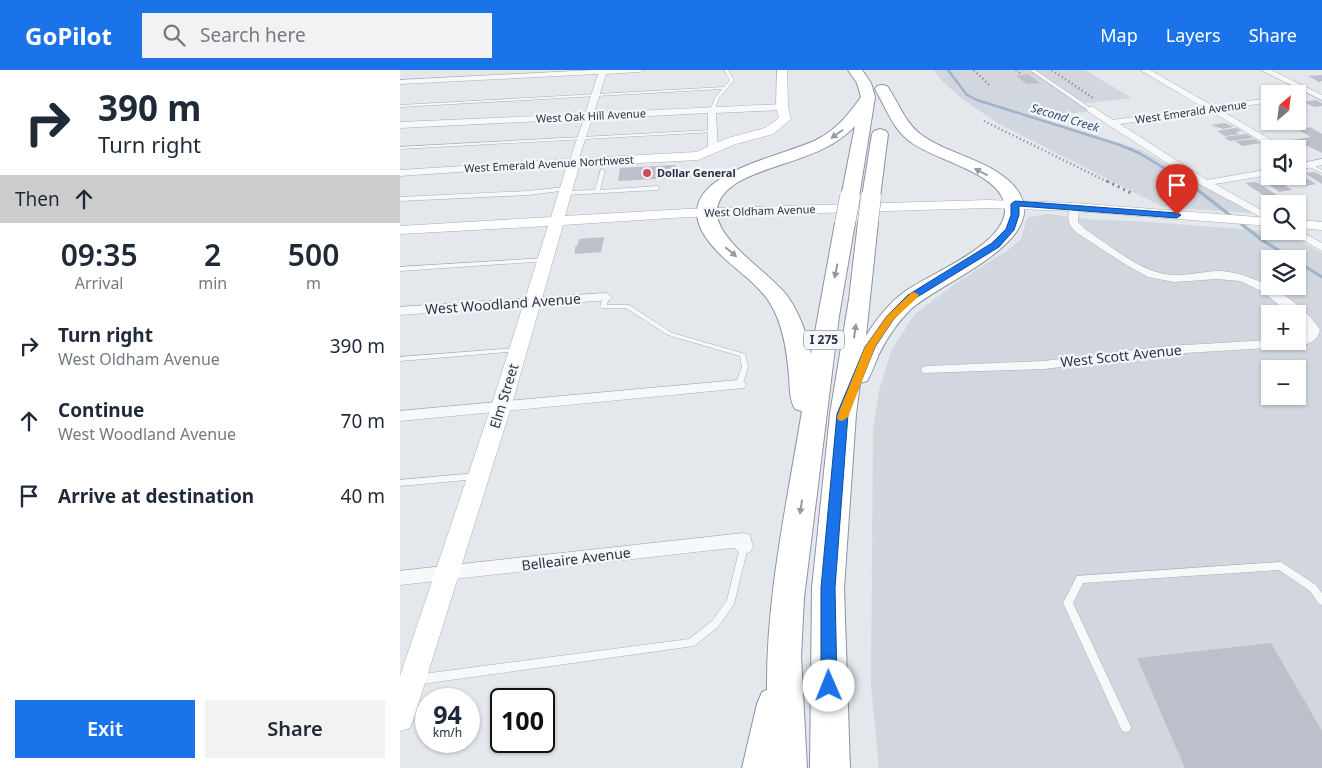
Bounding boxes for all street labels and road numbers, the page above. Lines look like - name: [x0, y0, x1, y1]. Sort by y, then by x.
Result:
- street label: West Emerald Avenue: [1134, 96, 1248, 127]
- street label: West Oak Hill Avenue: [536, 105, 646, 126]
- street label: West Emerald Avenue Northwest: [464, 152, 634, 175]
- street label: West Oldham Avenue: [704, 201, 816, 220]
- street label: West Woodland Avenue: [425, 289, 581, 318]
- road number: I 275: [804, 330, 844, 350]
- street label: West Scott Avenue: [1059, 340, 1183, 371]
- street label: Elm Street: [485, 361, 522, 431]
- street label: Belleaire Avenue: [520, 542, 632, 575]

